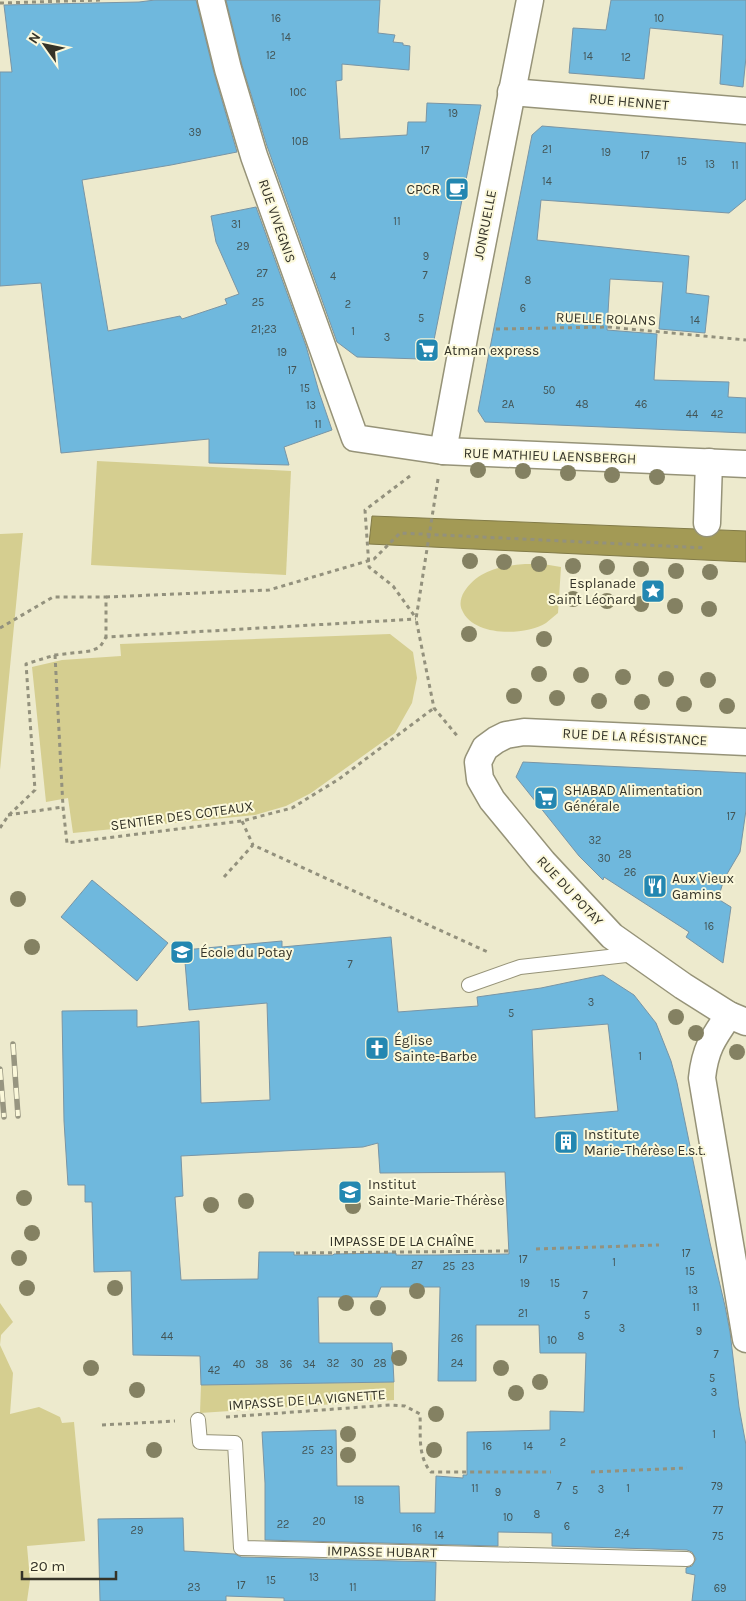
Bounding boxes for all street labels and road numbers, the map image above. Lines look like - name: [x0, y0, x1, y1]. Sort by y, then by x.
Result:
- street label: RUE HENNET: [588, 90, 670, 114]
- street label: RUE VIVEGNIS: [255, 177, 299, 265]
- street label: JONRUELLE: [470, 189, 500, 261]
- street label: RUELLE ROLANS: [556, 309, 656, 329]
- street label: RUE MATHIEU LAENSBERGH: [463, 444, 637, 468]
- street label: RUE DE LA RÉSISTANCE: [562, 724, 708, 749]
- street label: SENTIER DES COTEAUX: [109, 798, 255, 834]
- street label: RUE DU POTAY: [533, 853, 607, 930]
- street label: IMPASSE DE LA CHAÎNE: [330, 1233, 474, 1250]
- street label: IMPASSE DE LA VIGNETTE: [228, 1386, 386, 1414]
- street label: IMPASSE HUBART: [327, 1543, 437, 1561]

